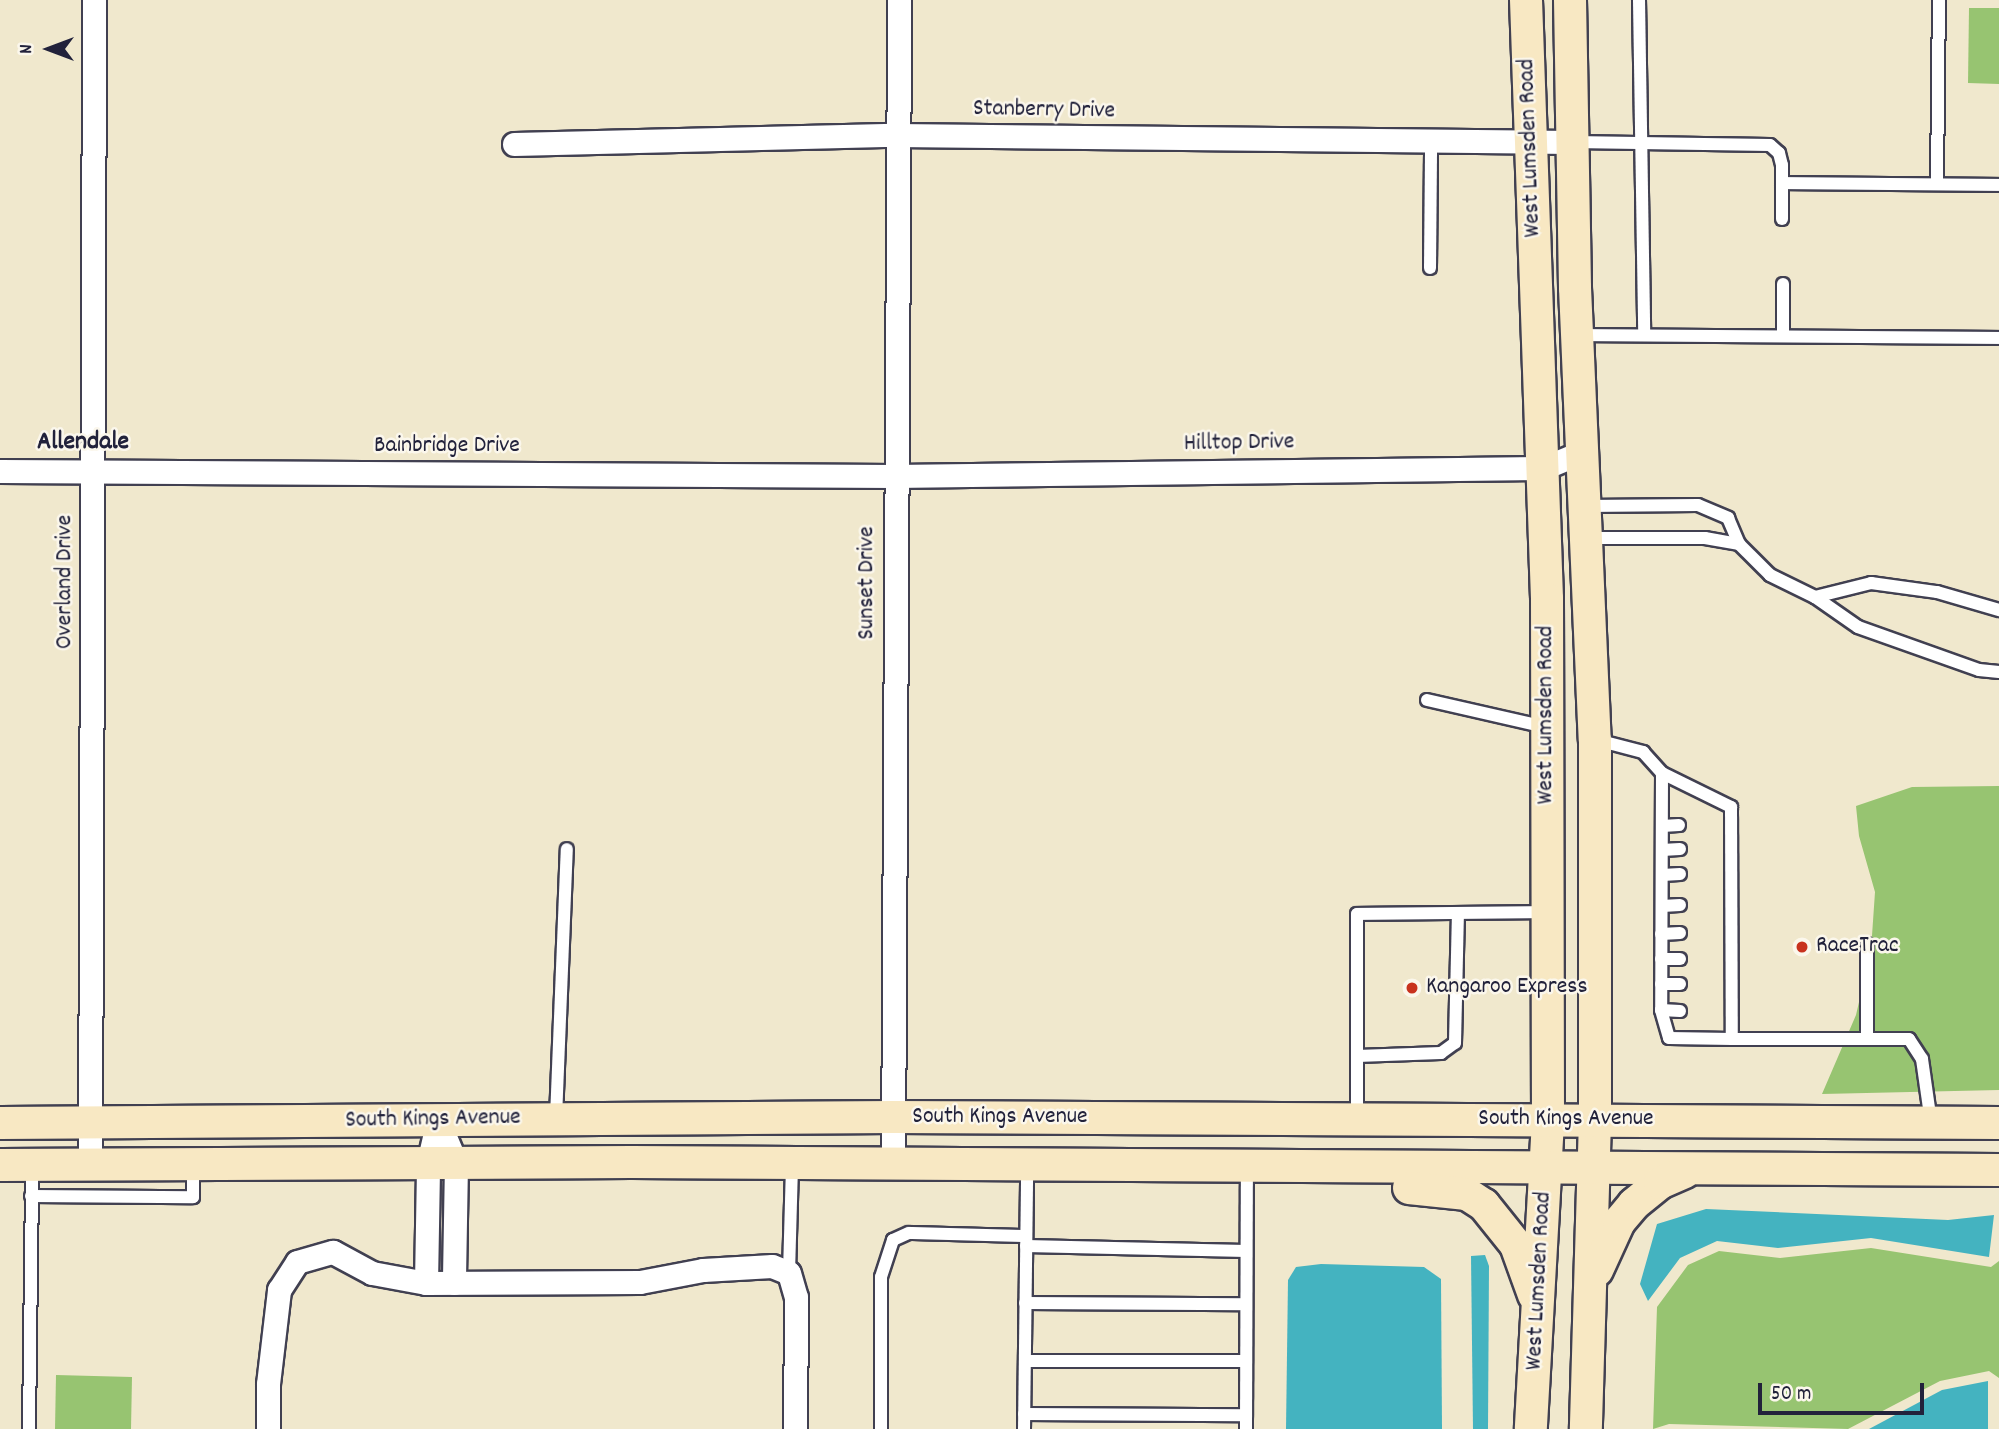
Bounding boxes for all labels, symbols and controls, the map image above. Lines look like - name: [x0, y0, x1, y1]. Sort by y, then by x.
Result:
- north arrow: [14, 14, 84, 84]
- text: N: [14, 44, 41, 54]
- street label: West Lumsden Road: [1513, 58, 1549, 238]
- street label: Stanberry Drive: [973, 95, 1115, 127]
- district label: Allendale: [37, 427, 129, 459]
- street label: Hilltop Drive: [1184, 429, 1294, 459]
- street label: Bainbridge Drive: [374, 433, 520, 461]
- street label: Overland Drive: [52, 515, 80, 649]
- street label: Sunset Drive: [854, 526, 882, 640]
- street label: West Lumsden Road: [1533, 626, 1561, 804]
- place label: RaceTrac: [1816, 933, 1899, 961]
- marker: RaceTrac: [1794, 939, 1810, 955]
- place label: Kangaroo Express: [1426, 974, 1587, 1002]
- marker: Kangaroo Express: [1404, 980, 1420, 996]
- street label: South Kings Avenue: [345, 1104, 521, 1136]
- street label: South Kings Avenue: [912, 1104, 1088, 1132]
- street label: South Kings Avenue: [1478, 1106, 1654, 1134]
- street label: West Lumsden Road: [1521, 1191, 1559, 1371]
- scale bar: [1761, 1370, 1927, 1414]
- text: 50 m: [1771, 1380, 1811, 1410]

